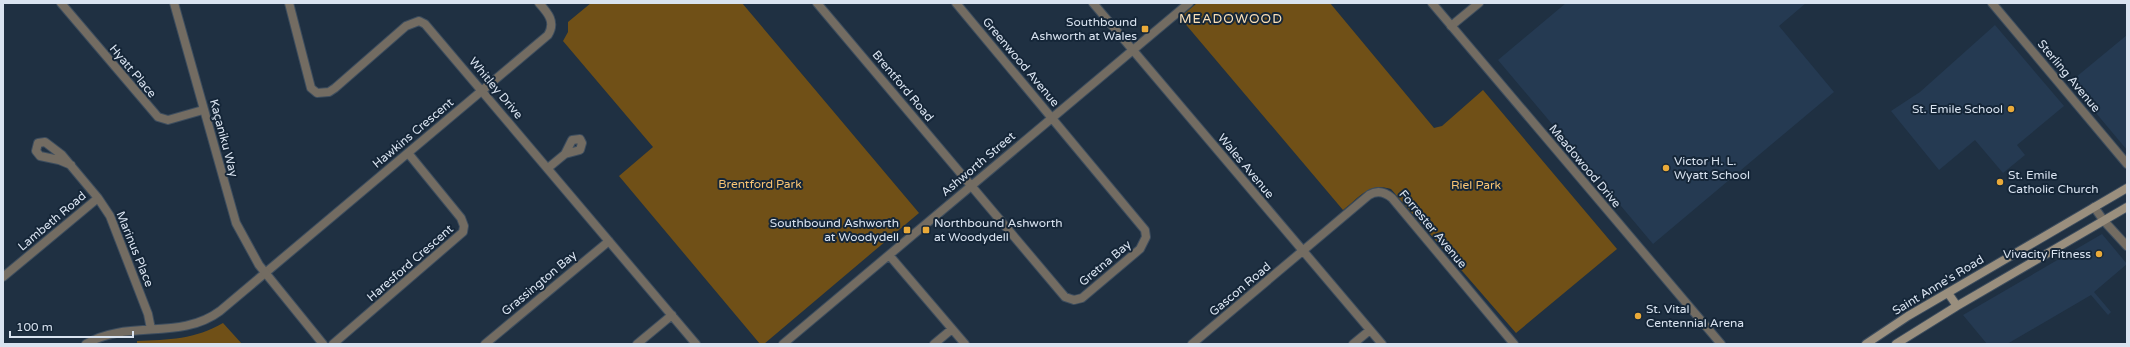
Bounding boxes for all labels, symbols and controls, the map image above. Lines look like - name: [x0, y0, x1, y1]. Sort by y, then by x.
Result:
- district label: MEADOWOOD: [1179, 11, 1283, 27]
- street label: Greenwood Avenue: [980, 15, 1062, 110]
- place label: Southbound Ashworth at Wales: [1031, 15, 1137, 43]
- marker: Southbound Ashworth at Wales: [1140, 24, 1150, 34]
- street label: Sterling Avenue: [2035, 37, 2103, 115]
- street label: Hyatt Place: [107, 42, 159, 101]
- street label: Brentford Road: [869, 48, 937, 124]
- street label: Whitley Drive: [466, 54, 526, 122]
- street label: Hawkins Crescent: [370, 95, 457, 171]
- street label: Kaçaniku Way: [207, 98, 241, 179]
- place label: St. Emile School: [1912, 102, 2003, 116]
- marker: St. Emile School: [2006, 104, 2016, 114]
- street label: Meadowood Drive: [1546, 122, 1624, 210]
- street label: Ashworth Street: [938, 129, 1018, 199]
- street label: Wales Avenue: [1215, 131, 1277, 201]
- place label: Victor H. L. Wyatt School: [1674, 154, 1750, 182]
- marker: Victor H. L. Wyatt School: [1661, 163, 1671, 173]
- place label: St. Emile Catholic Church: [2008, 168, 2099, 196]
- park label: Brentford Park: [718, 177, 802, 191]
- marker: St. Emile Catholic Church: [1995, 177, 2005, 187]
- park label: Riel Park: [1451, 178, 1501, 192]
- street label: Forrester Avenue: [1396, 187, 1470, 271]
- street label: Lambeth Road: [15, 189, 89, 253]
- street label: Marinus Place: [113, 209, 157, 289]
- place label: Southbound Ashworth at Woodydell: [770, 216, 899, 244]
- place label: Northbound Ashworth at Woodydell: [934, 216, 1063, 244]
- street label: Haresford Crescent: [364, 222, 456, 304]
- marker: Southbound Ashworth at Woodydell: [902, 225, 912, 235]
- marker: Northbound Ashworth at Woodydell: [921, 225, 931, 235]
- street label: Gretna Bay: [1076, 237, 1134, 289]
- street label: Grassington Bay: [499, 247, 580, 318]
- place label: Vivacity Fitness: [2003, 247, 2091, 261]
- marker: Vivacity Fitness: [2094, 249, 2104, 259]
- street label: Saint Anne's Road: [1890, 252, 1986, 318]
- street label: Gascon Road: [1206, 259, 1274, 319]
- place label: St. Vital Centennial Arena: [1646, 302, 1744, 330]
- marker: St. Vital Centennial Arena: [1633, 311, 1643, 321]
- scale bar: [10, 313, 133, 339]
- text: 100 m: [16, 320, 53, 334]

